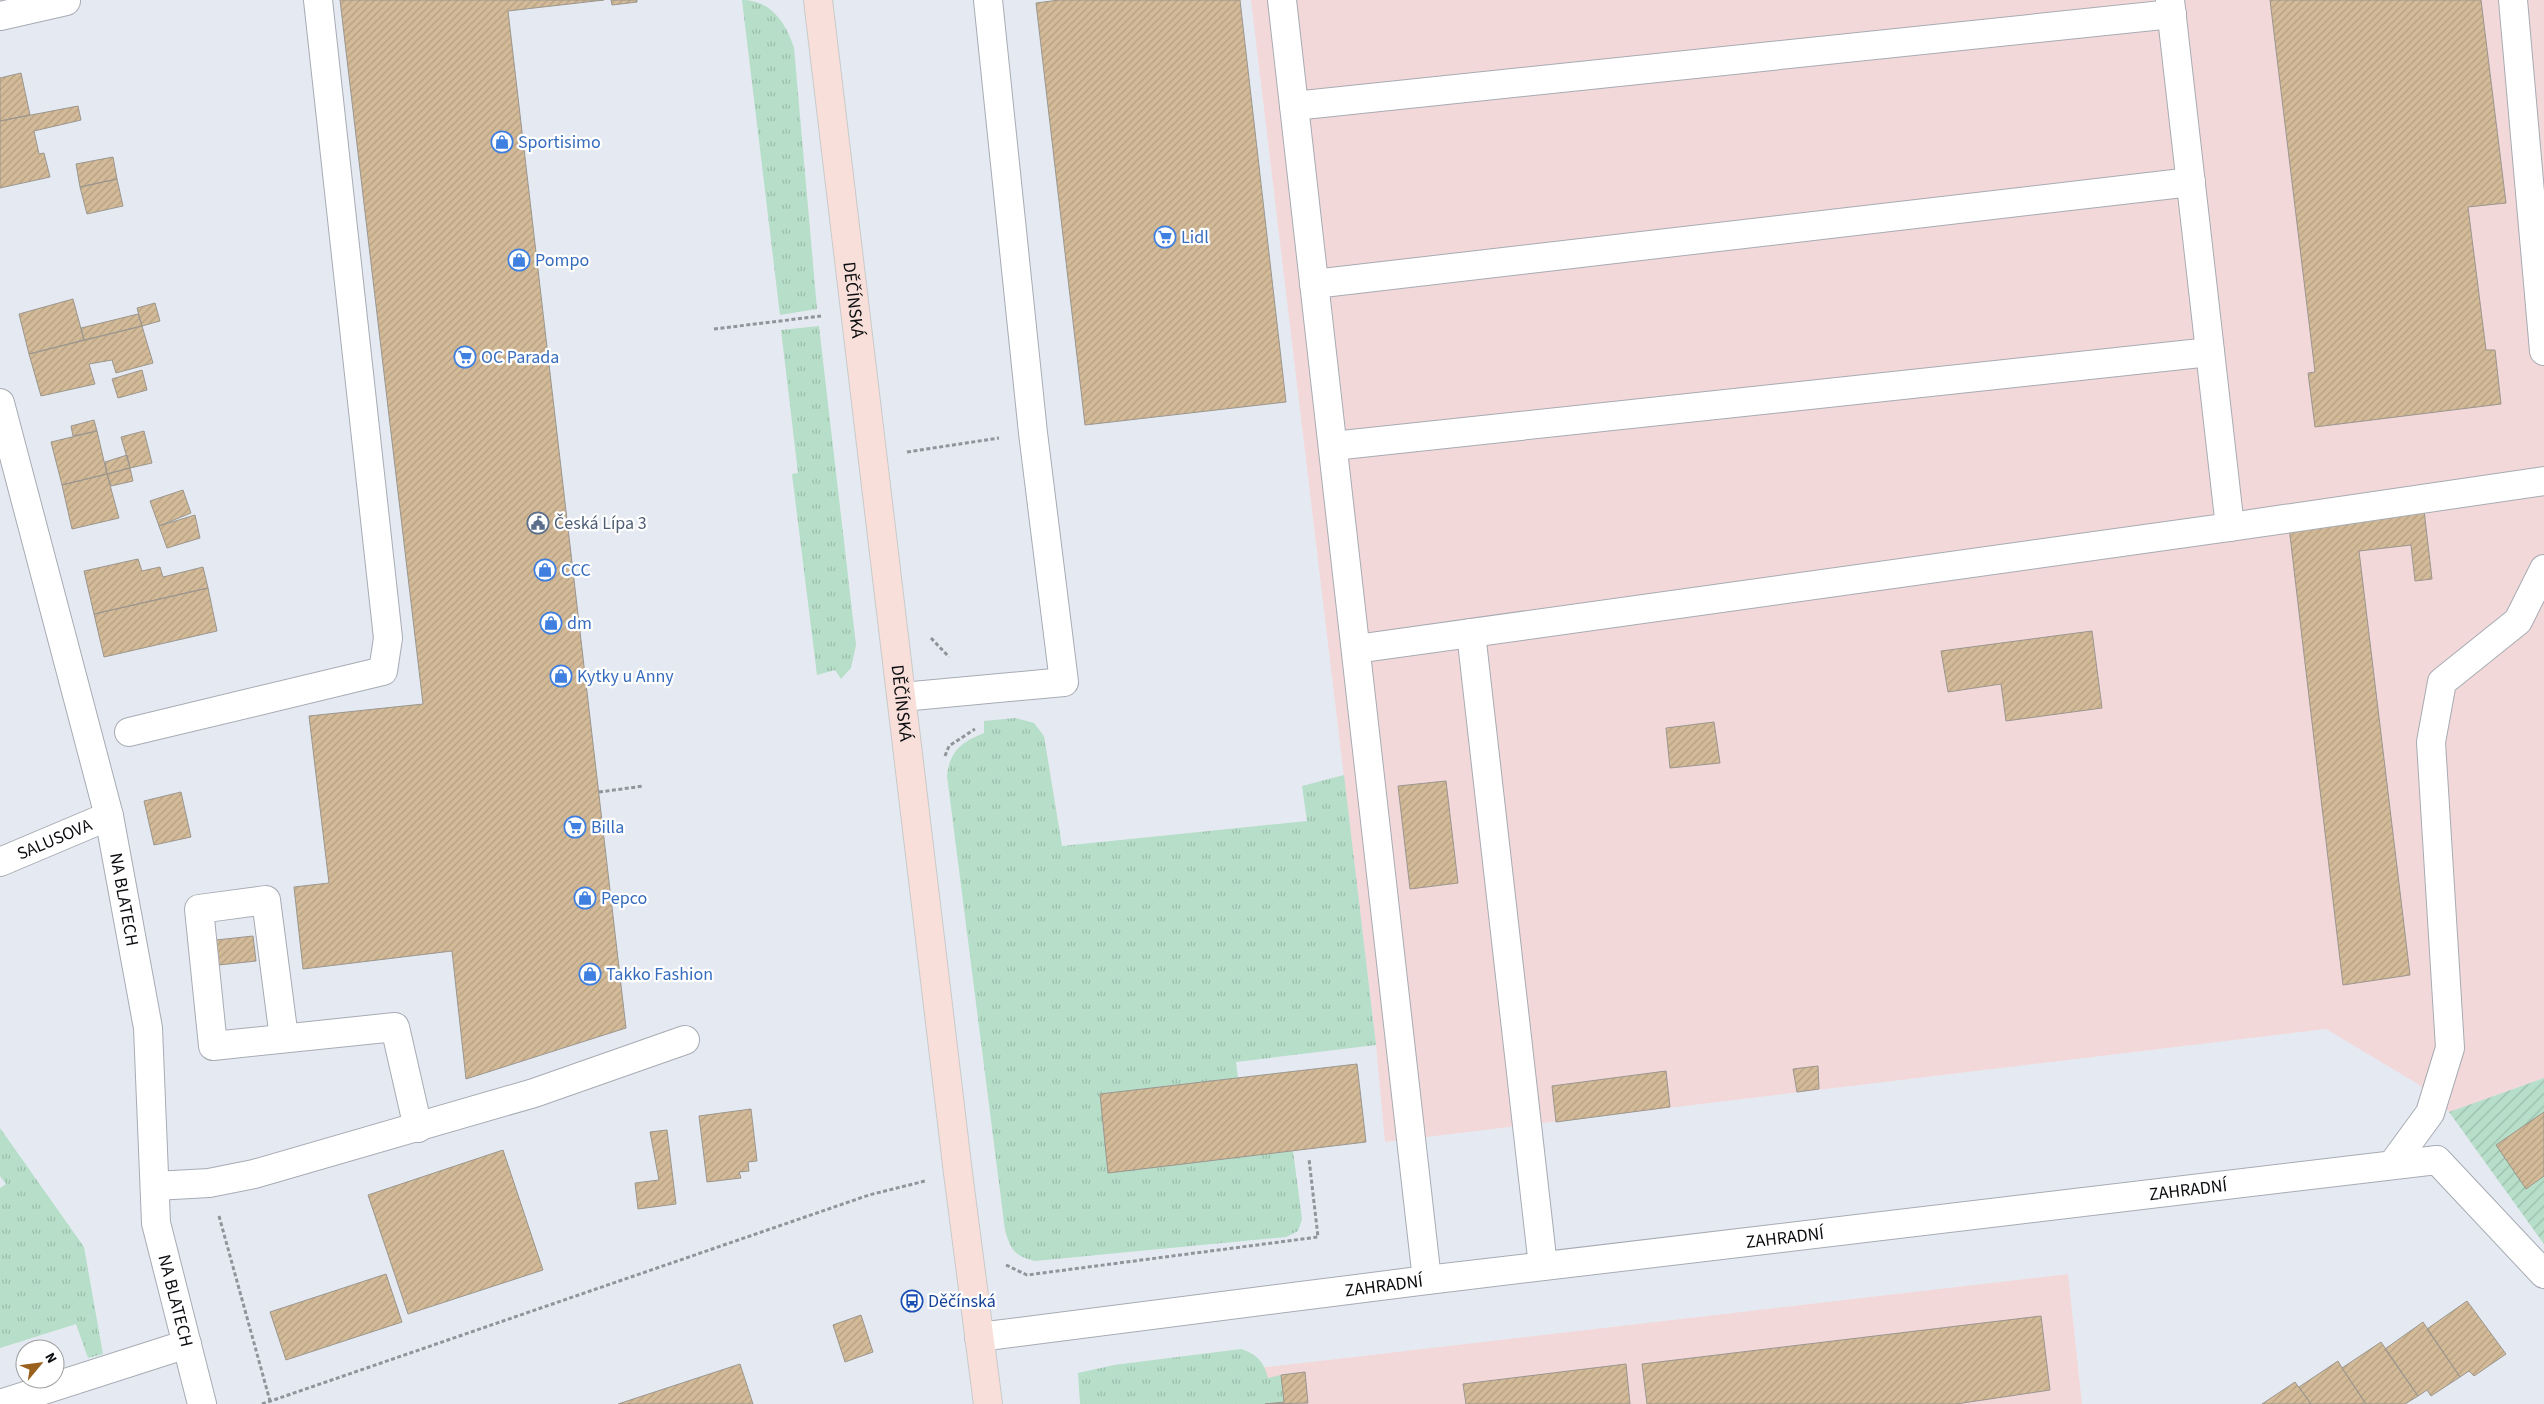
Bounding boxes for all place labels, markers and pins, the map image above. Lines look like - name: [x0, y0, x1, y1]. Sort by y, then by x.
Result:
- shop icon: Sportisimo: [490, 130, 514, 154]
- place label: Sportisimo: [518, 130, 601, 155]
- supermarket icon: Lidl: [1153, 225, 1177, 249]
- place label: Lidl: [1181, 225, 1209, 250]
- shop icon: Pompo: [507, 248, 531, 272]
- place label: Pompo: [535, 248, 589, 273]
- supermarket icon: OC Parada: [453, 345, 477, 369]
- place label: OC Parada: [481, 345, 559, 370]
- public building icon: Česká Lípa 3: [526, 511, 550, 535]
- place label: Česká Lípa 3: [554, 511, 647, 536]
- shop icon: CCC: [533, 558, 557, 582]
- place label: CCC: [561, 558, 591, 583]
- shop icon: dm: [539, 611, 563, 635]
- place label: dm: [567, 611, 592, 636]
- shop icon: Kytky u Anny: [549, 664, 573, 688]
- place label: Kytky u Anny: [577, 664, 674, 689]
- supermarket icon: Billa: [563, 815, 587, 839]
- place label: Billa: [591, 815, 624, 840]
- shop icon: Pepco: [573, 886, 597, 910]
- place label: Pepco: [601, 886, 647, 911]
- shop icon: Takko Fashion: [578, 962, 602, 986]
- place label: Takko Fashion: [606, 962, 713, 987]
- bus stop icon: Děčínská: [900, 1289, 924, 1313]
- place label: Děčínská: [928, 1289, 996, 1314]

